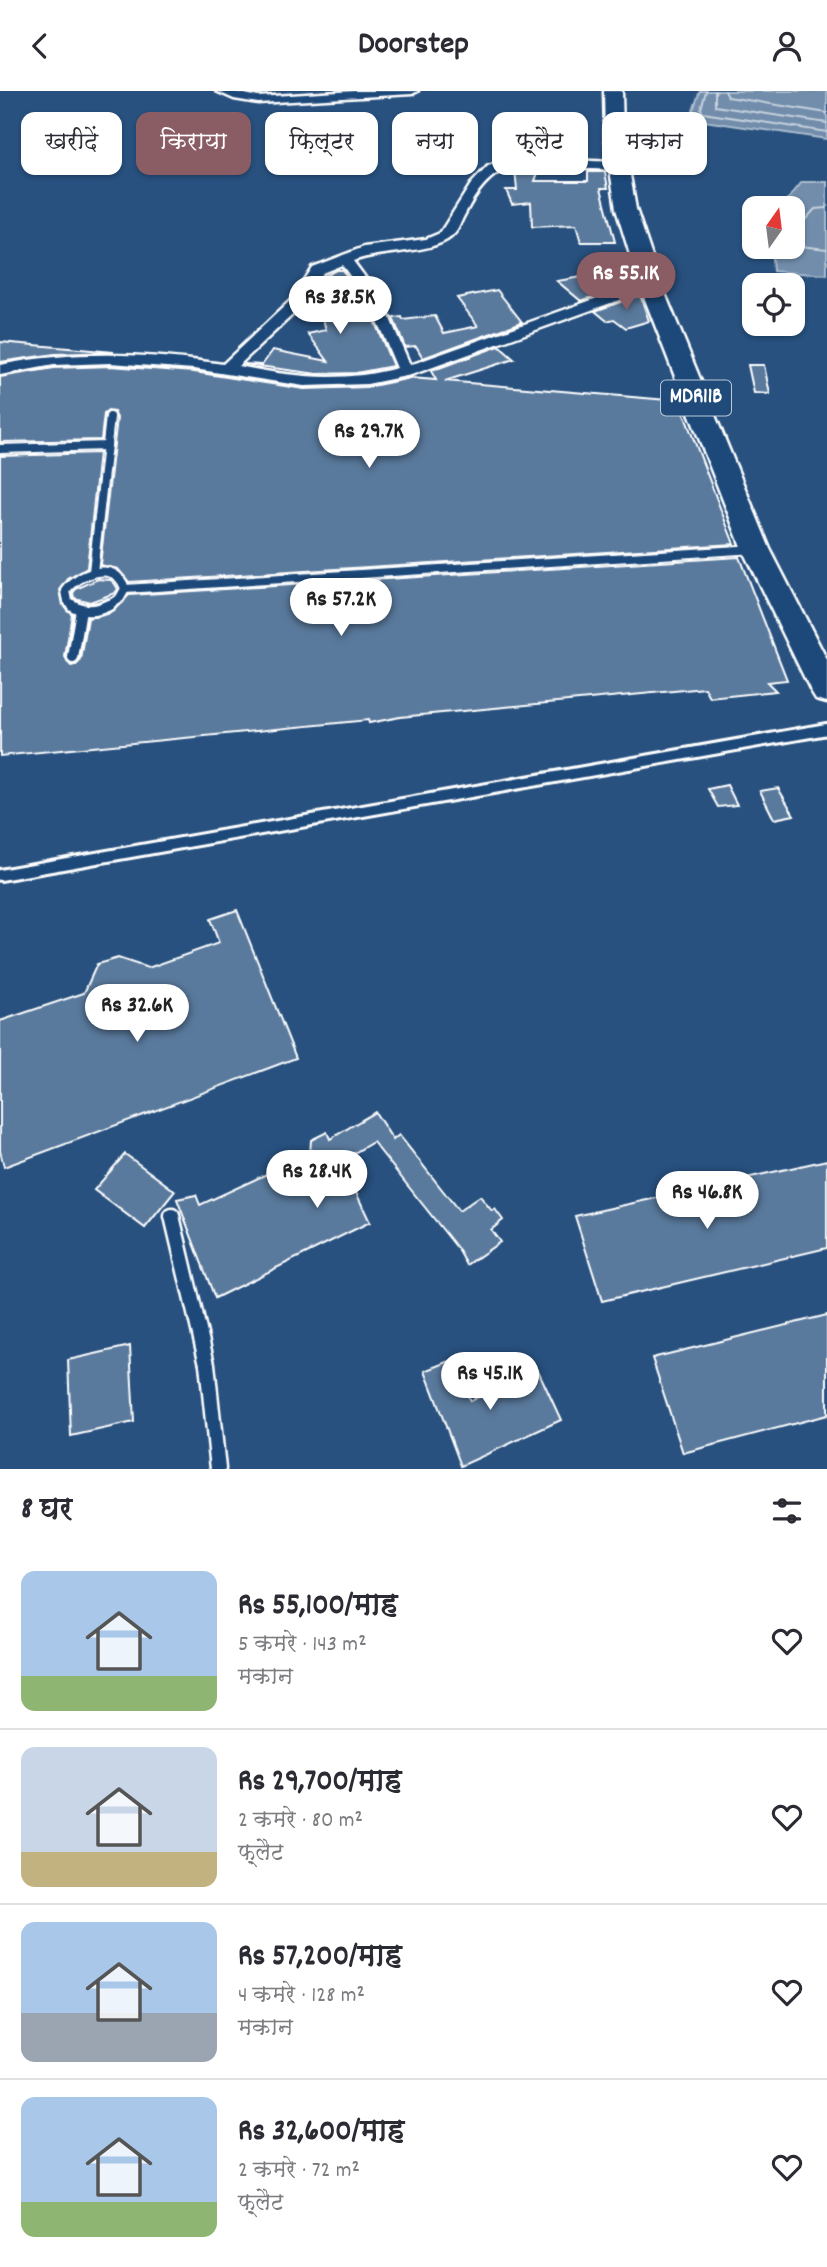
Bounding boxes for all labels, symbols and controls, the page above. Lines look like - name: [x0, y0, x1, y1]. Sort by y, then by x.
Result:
- text: Doorstep: [358, 23, 469, 69]
- icon: back: [21, 27, 59, 65]
- icon: person: [768, 27, 806, 65]
- chip: खरीदें: [21, 112, 122, 175]
- chip: किराया: [136, 112, 251, 175]
- chip: फ़िल्टर: [265, 112, 378, 175]
- chip: नया: [392, 112, 478, 175]
- chip: फ़्लैट: [492, 112, 588, 175]
- chip: मकान: [602, 112, 707, 175]
- north arrow: [742, 196, 805, 259]
- map controls: [742, 196, 805, 336]
- pin: Rs 55.1K: [554, 253, 698, 312]
- text: Rs 55.1K: [593, 258, 659, 291]
- button: locate: [742, 273, 805, 336]
- pin: Rs 38.5K: [268, 277, 412, 336]
- text: Rs 38.5K: [305, 282, 375, 315]
- road number: MDR11B: [661, 381, 731, 415]
- pin: Rs 29.7K: [297, 411, 441, 470]
- text: Rs 29.7K: [334, 416, 404, 449]
- pin: Rs 57.2K: [269, 579, 413, 638]
- text: Rs 57.2K: [306, 584, 376, 617]
- pin: Rs 32.6K: [65, 985, 209, 1044]
- text: Rs 32.6K: [101, 990, 173, 1023]
- pin: Rs 28.4K: [245, 1151, 389, 1210]
- text: Rs 28.4K: [282, 1156, 352, 1189]
- pin: Rs 46.8K: [635, 1171, 779, 1231]
- text: Rs 46.8K: [672, 1177, 742, 1210]
- pin: Rs 45.1K: [418, 1353, 562, 1412]
- text: Rs 45.1K: [457, 1358, 523, 1391]
- text: 8 घर: [21, 1490, 72, 1533]
- icon: filters: [768, 1492, 806, 1530]
- text: Rs 55,100/माह: [238, 1586, 397, 1629]
- icon: home: [77, 1599, 161, 1683]
- icon: heart: [768, 1622, 806, 1660]
- text: 5 कमरे · 143 m²: [238, 1629, 367, 1662]
- text: मकान: [238, 1662, 293, 1695]
- text: Rs 29,700/माह: [238, 1762, 401, 1805]
- icon: home: [77, 1775, 161, 1859]
- icon: heart: [768, 1798, 806, 1836]
- text: 2 कमरे · 80 m²: [238, 1805, 363, 1838]
- text: फ़्लैट: [238, 1838, 284, 1871]
- text: Rs 57,200/माह: [238, 1937, 402, 1980]
- icon: home: [77, 1950, 161, 2034]
- icon: heart: [768, 1973, 806, 2011]
- text: 4 कमरे · 128 m²: [238, 1980, 365, 2013]
- text: मकान: [238, 2013, 293, 2046]
- text: Rs 32,600/माह: [238, 2112, 404, 2155]
- icon: home: [77, 2125, 161, 2209]
- icon: heart: [768, 2148, 806, 2186]
- text: 2 कमरे · 72 m²: [238, 2155, 360, 2188]
- text: फ़्लैट: [238, 2188, 284, 2221]

